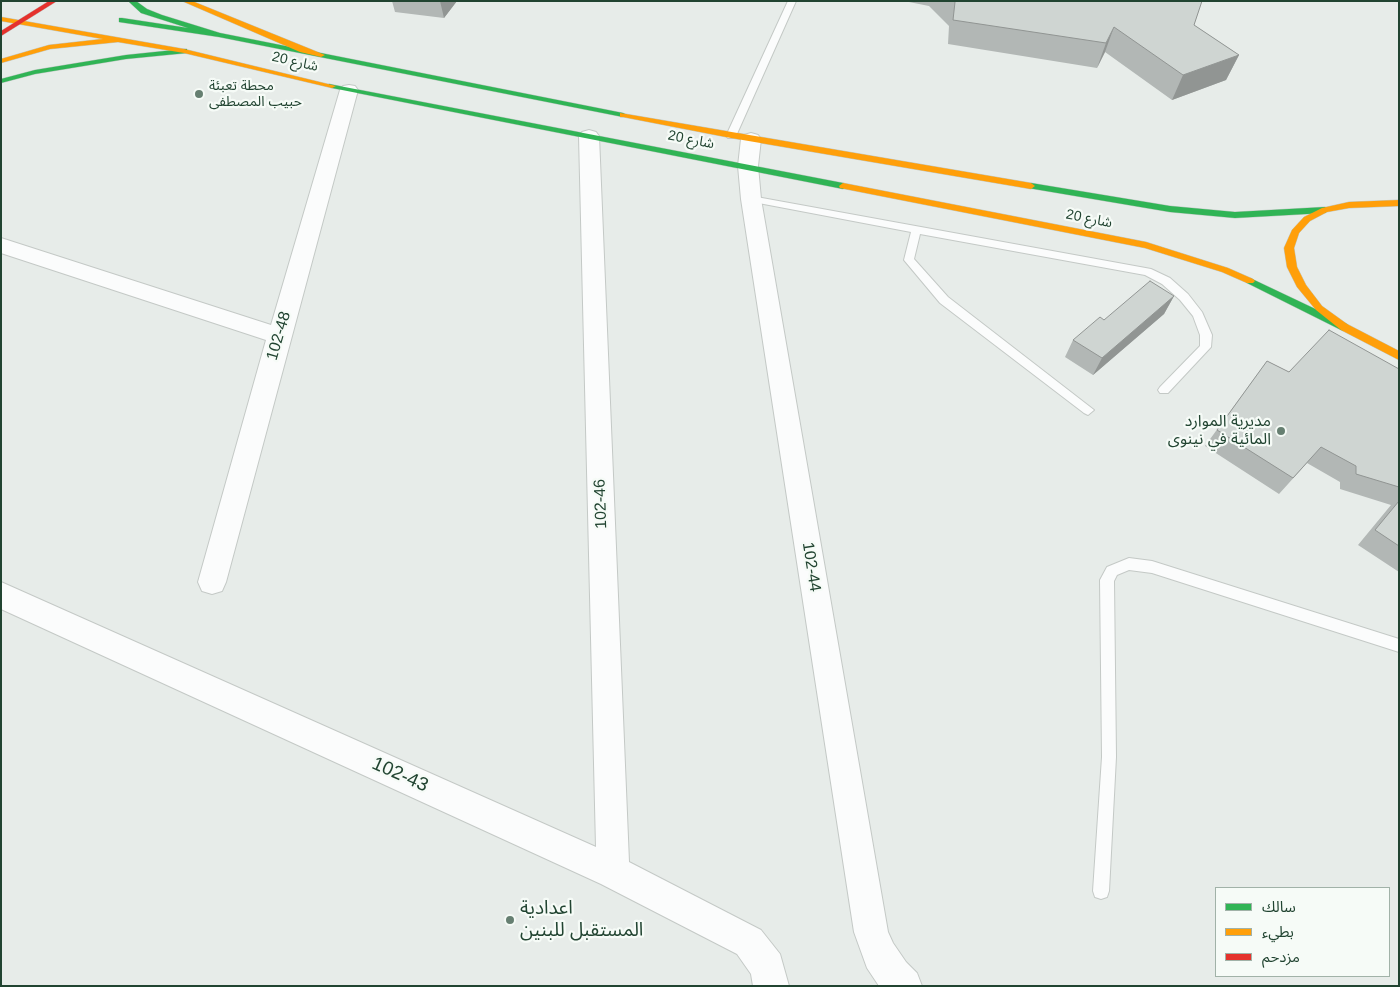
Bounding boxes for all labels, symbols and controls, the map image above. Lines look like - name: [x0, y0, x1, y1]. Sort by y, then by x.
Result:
- street label: شارع 20: [270, 49, 320, 75]
- place label: محطة تعبئة حبيب المصطفى: [209, 78, 302, 110]
- marker: محطة تعبئة حبيب المصطفى: [193, 88, 205, 100]
- street label: شارع 20: [666, 127, 716, 153]
- street label: شارع 20: [1064, 206, 1114, 232]
- street label: 102-48: [263, 309, 295, 363]
- place label: مديرية الموارد المائية في نينوى: [1168, 412, 1271, 450]
- marker: مديرية الموارد المائية في نينوى: [1275, 425, 1287, 437]
- street label: 102-46: [591, 479, 611, 529]
- street label: 102-44: [798, 541, 824, 593]
- street label: 102-43: [368, 753, 432, 797]
- legend: [1215, 887, 1390, 977]
- place label: اعدادية المستقبل للبنين: [520, 898, 643, 942]
- text: سالك: [1262, 898, 1296, 915]
- marker: اعدادية المستقبل للبنين: [504, 914, 516, 926]
- text: بطيء: [1262, 923, 1294, 940]
- text: مزدحم: [1262, 948, 1300, 965]

